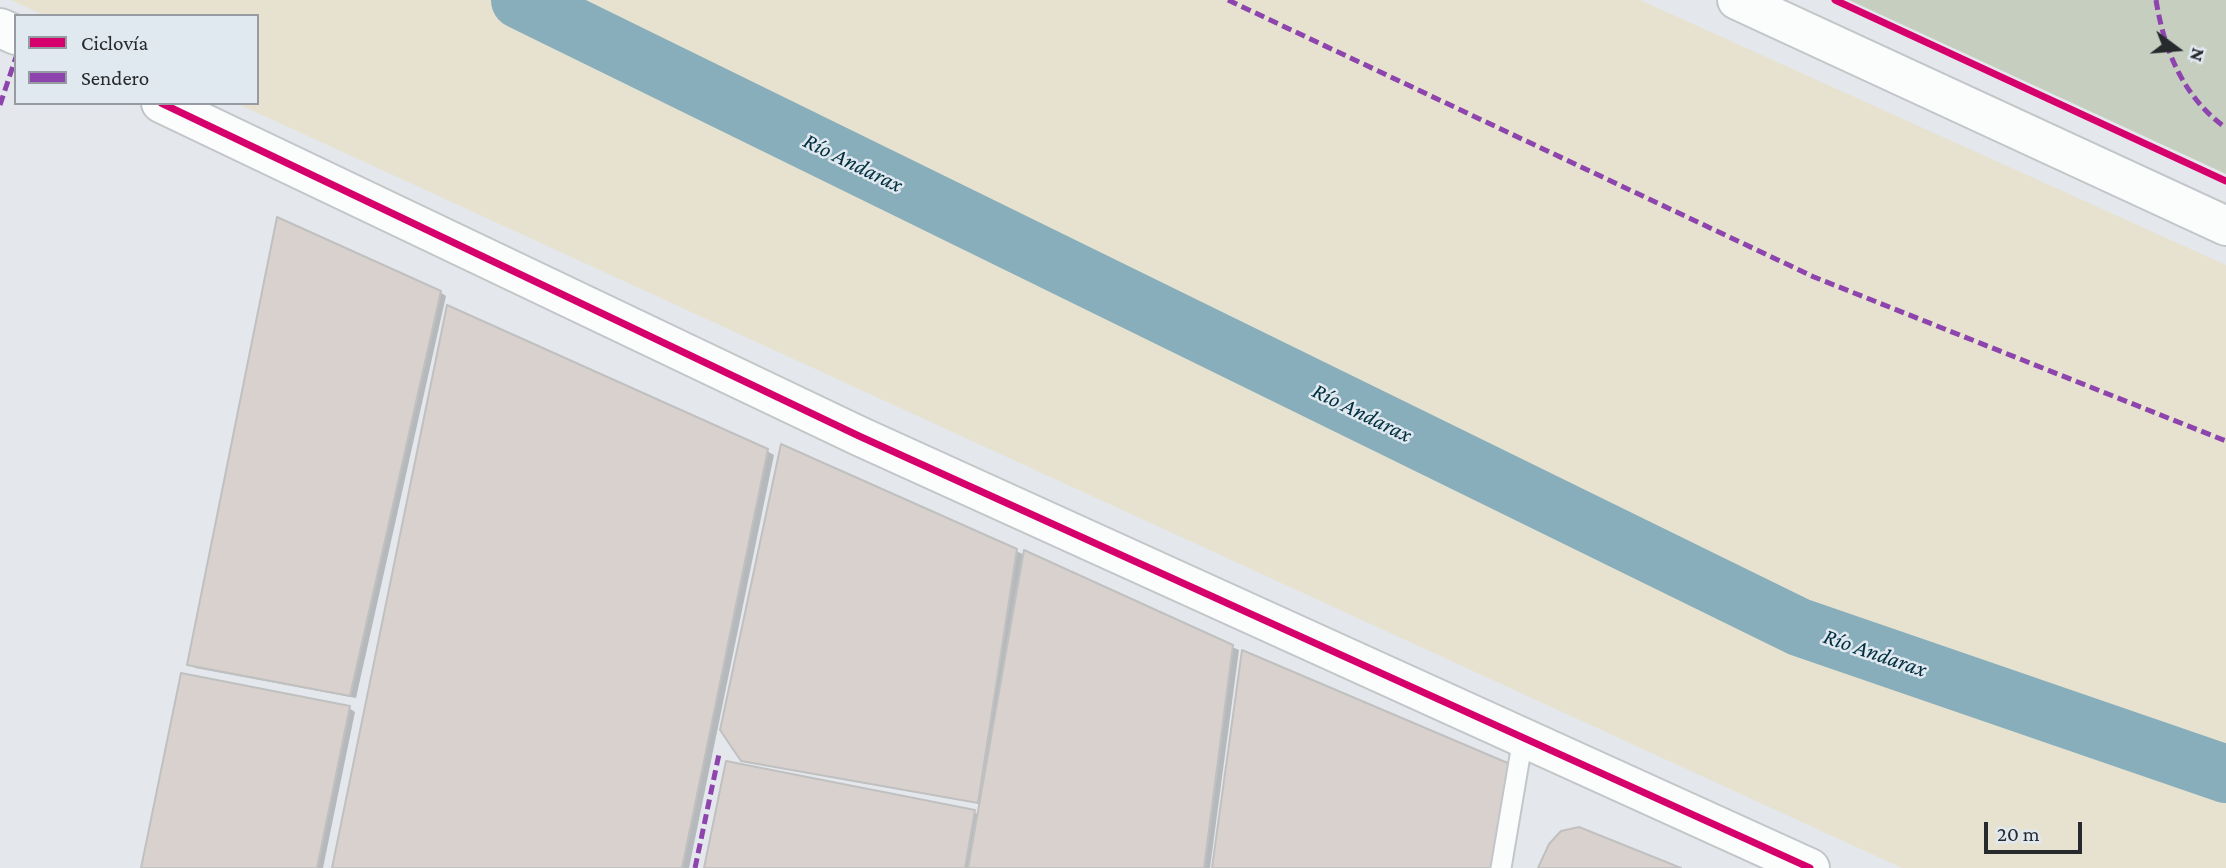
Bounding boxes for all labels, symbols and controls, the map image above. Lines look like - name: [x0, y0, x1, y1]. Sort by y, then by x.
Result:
- legend: [14, 14, 259, 105]
- north arrow: [2142, 14, 2212, 84]
- text: Ciclovía: [81, 31, 148, 55]
- text: N: [2186, 46, 2210, 64]
- text: Sendero: [81, 66, 149, 90]
- water label: Río Andarax: [799, 127, 907, 199]
- water label: Río Andarax: [1308, 377, 1416, 449]
- water label: Río Andarax: [1820, 622, 1930, 684]
- scale bar: [1988, 808, 2086, 852]
- text: 20 m: [1997, 822, 2040, 846]

